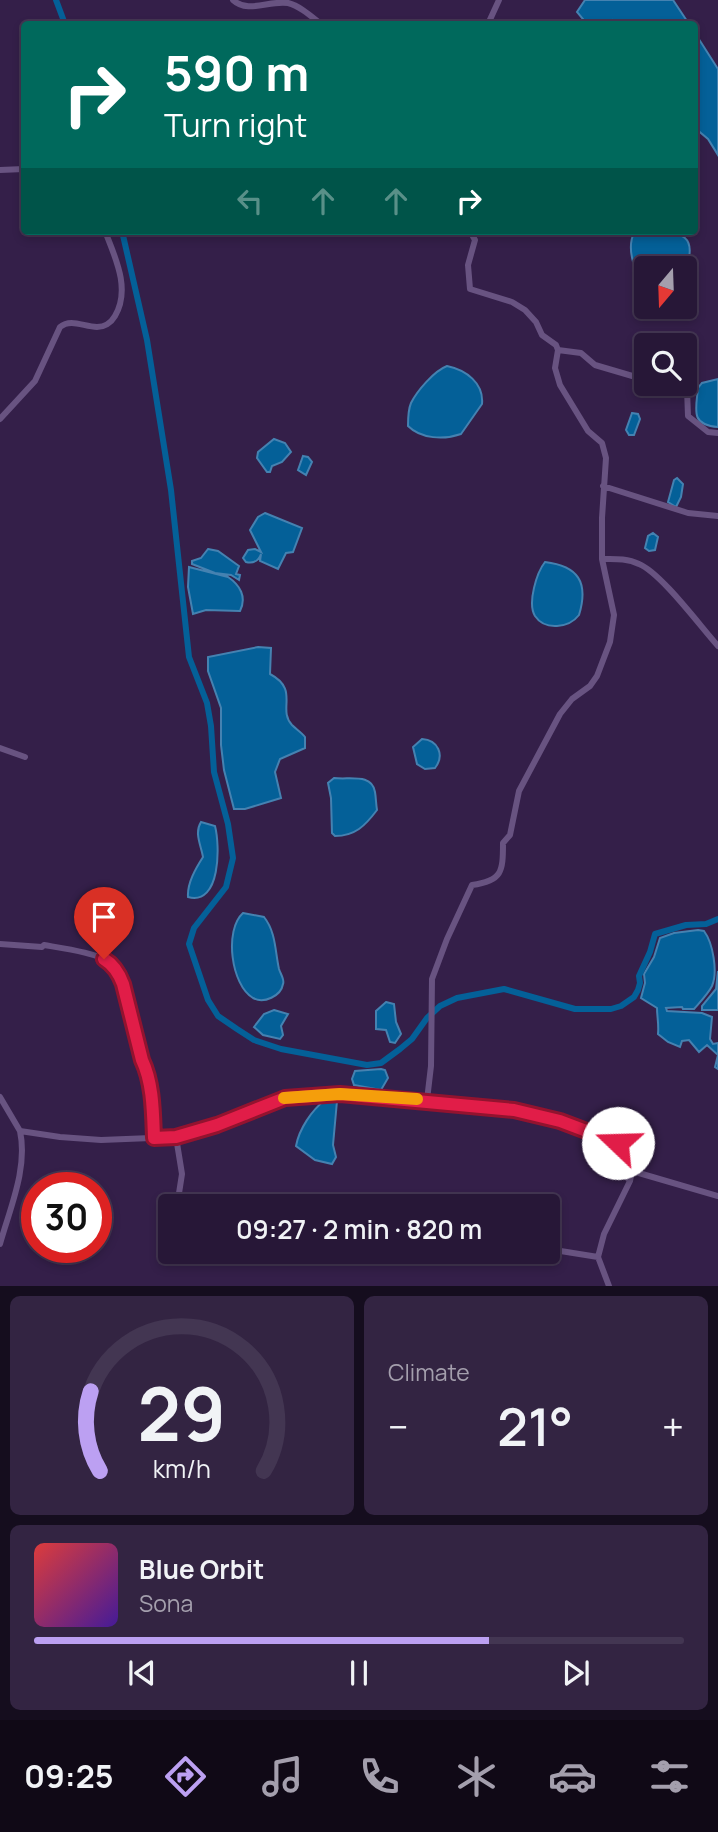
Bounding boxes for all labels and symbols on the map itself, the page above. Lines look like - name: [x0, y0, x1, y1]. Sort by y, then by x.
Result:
- north arrow: [634, 256, 696, 318]
- pin: [74, 887, 134, 959]
- position arrow: [581, 1106, 655, 1180]
- speed limit sign: 30: [21, 1172, 112, 1263]

